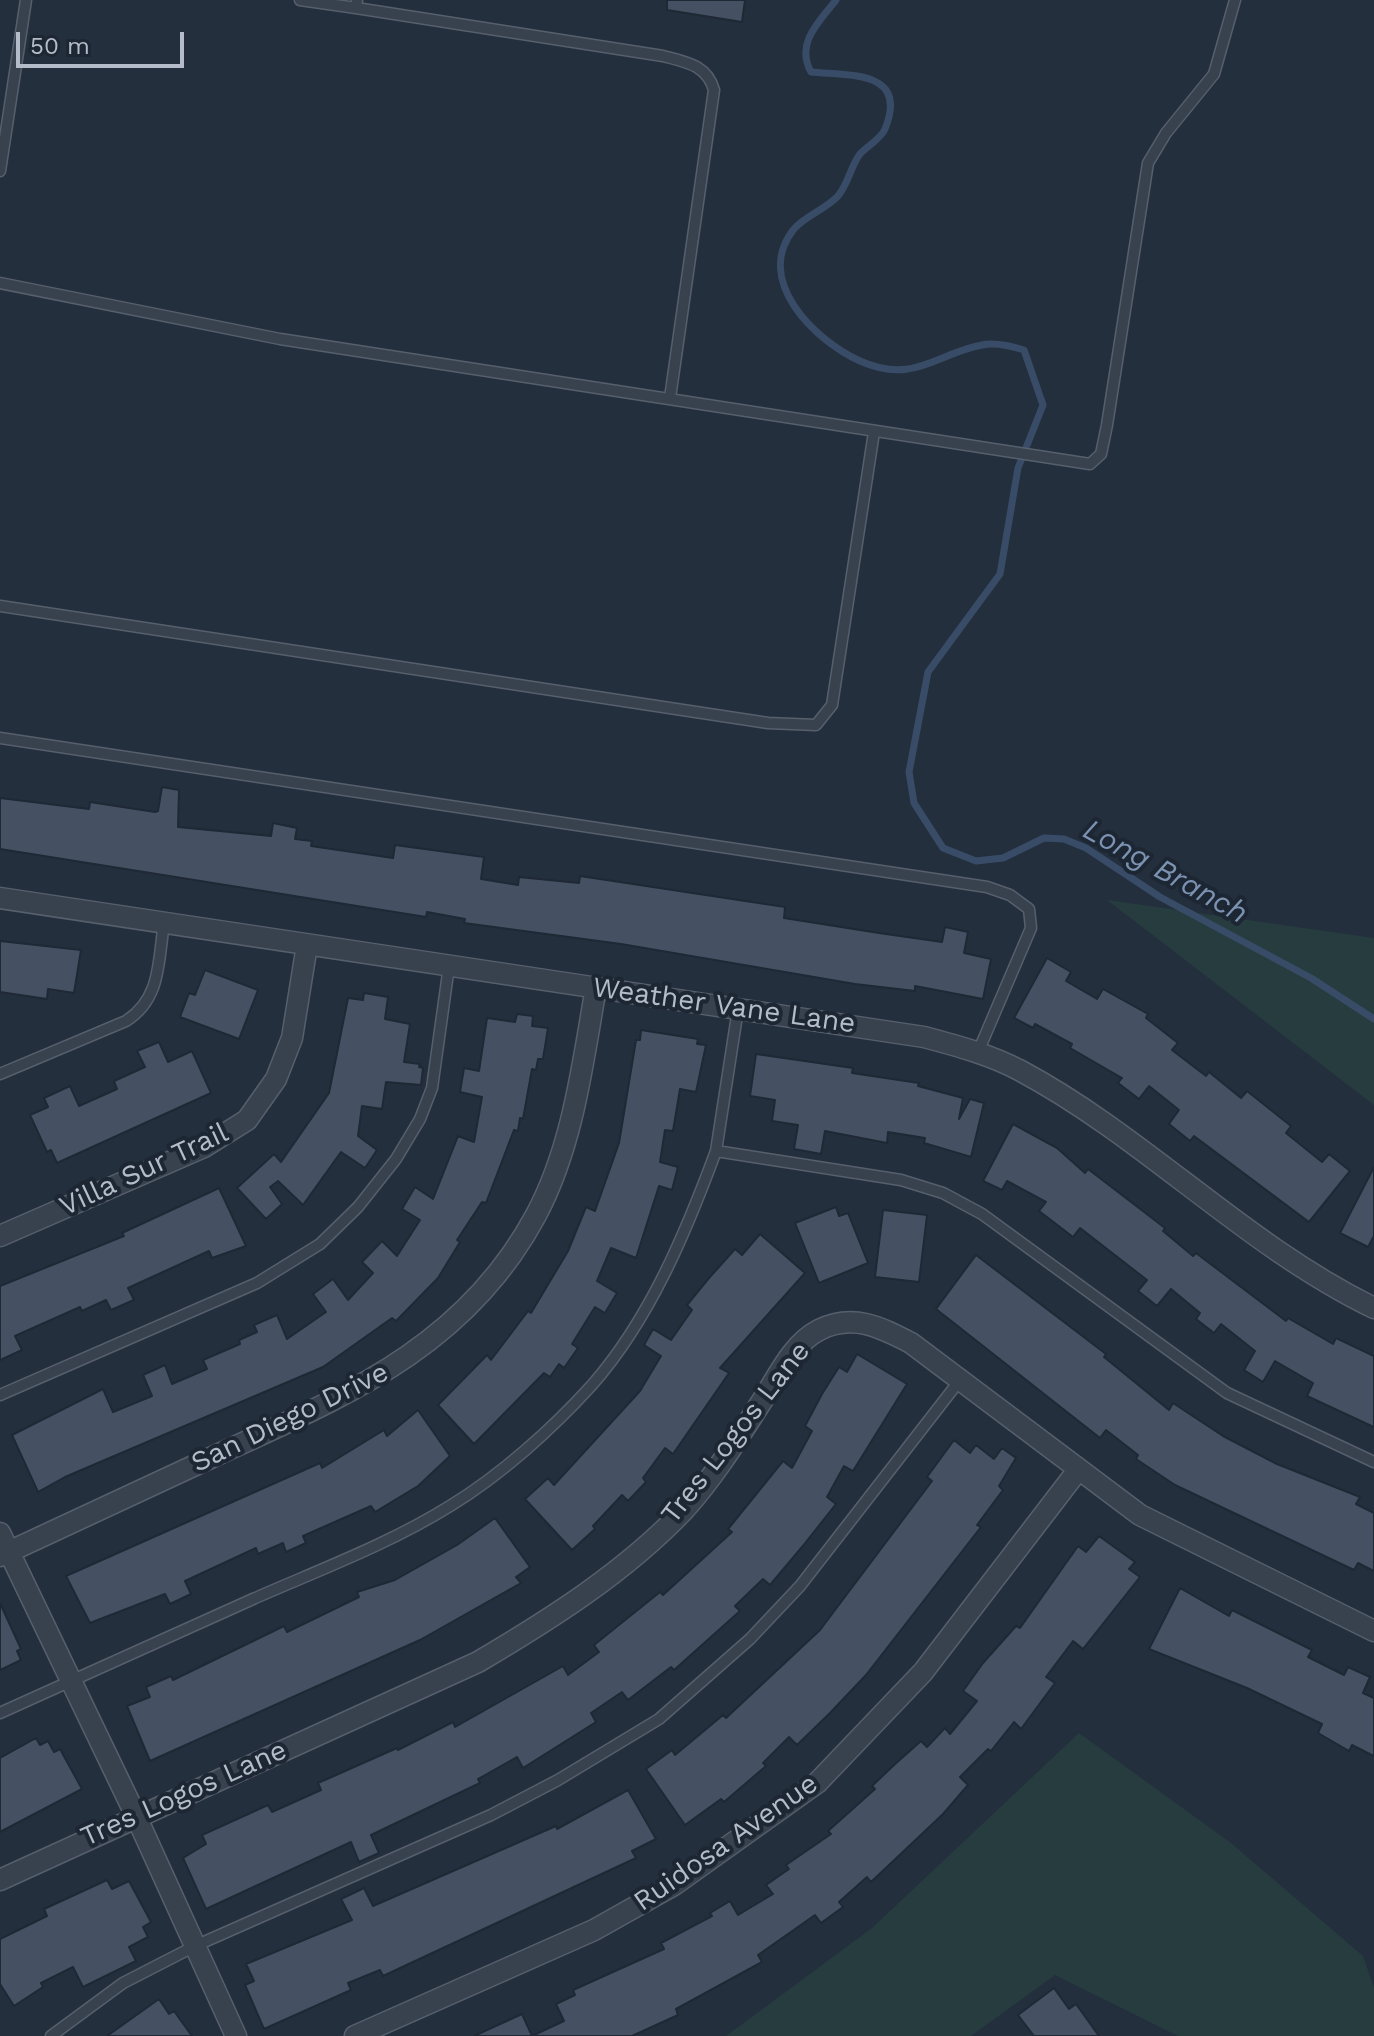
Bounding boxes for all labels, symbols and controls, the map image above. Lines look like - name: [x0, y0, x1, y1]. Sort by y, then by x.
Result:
- scale bar: [20, 16, 188, 66]
- text: 50 m: [30, 32, 90, 60]
- water label: Long Branch: [1077, 812, 1253, 932]
- street label: Weather Vane Lane: [590, 971, 858, 1041]
- street label: Villa Sur Trail: [54, 1116, 234, 1224]
- street label: Tres Logos Lane: [655, 1335, 817, 1531]
- street label: San Diego Drive: [186, 1356, 394, 1480]
- street label: Tres Logos Lane: [76, 1734, 292, 1854]
- street label: Ruidosa Avenue: [628, 1767, 824, 1919]

